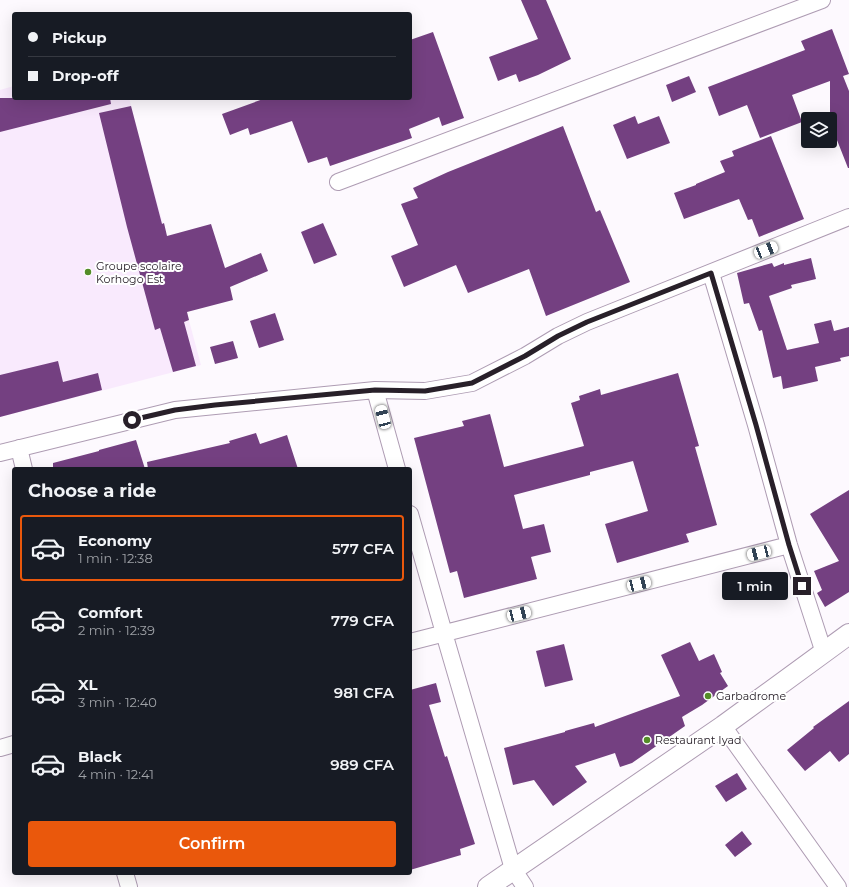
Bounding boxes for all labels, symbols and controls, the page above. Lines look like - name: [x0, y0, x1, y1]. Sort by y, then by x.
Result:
- text: Pickup: [52, 28, 107, 47]
- text: Drop-off: [52, 66, 119, 85]
- map controls: [801, 112, 837, 148]
- button: layers: [801, 112, 837, 148]
- car: [753, 240, 779, 260]
- place label: Groupe scolaire Korhogo Est: [96, 259, 182, 286]
- marker: Groupe scolaire Korhogo Est: [83, 267, 93, 277]
- car: [374, 404, 392, 430]
- route start: [123, 411, 141, 429]
- text: Choose a ride: [28, 480, 156, 502]
- icon: car: [30, 530, 66, 566]
- text: Economy: [78, 531, 151, 550]
- text: 577 CFA: [332, 539, 394, 558]
- car: [746, 544, 772, 562]
- text: 1 min · 12:38: [78, 550, 153, 566]
- callout: 1 min: [722, 572, 788, 600]
- car: [626, 575, 652, 593]
- route end: [793, 577, 811, 595]
- text: 1 min: [738, 578, 772, 594]
- icon: car: [30, 602, 66, 638]
- text: Comfort: [78, 603, 143, 622]
- car: [506, 605, 532, 623]
- text: 779 CFA: [331, 611, 394, 630]
- text: 2 min · 12:39: [78, 622, 155, 638]
- icon: car: [30, 674, 66, 710]
- text: XL: [78, 675, 97, 694]
- text: 981 CFA: [334, 683, 394, 702]
- place label: Garbadrome: [716, 689, 787, 703]
- marker: Garbadrome: [703, 691, 713, 701]
- text: 3 min · 12:40: [78, 694, 157, 710]
- place label: Restaurant Iyad: [655, 733, 741, 747]
- marker: Restaurant Iyad: [642, 735, 652, 745]
- icon: car: [30, 746, 66, 782]
- text: Black: [78, 747, 122, 766]
- text: 989 CFA: [330, 755, 394, 774]
- text: 4 min · 12:41: [78, 766, 154, 782]
- button: Confirm: [28, 821, 396, 867]

